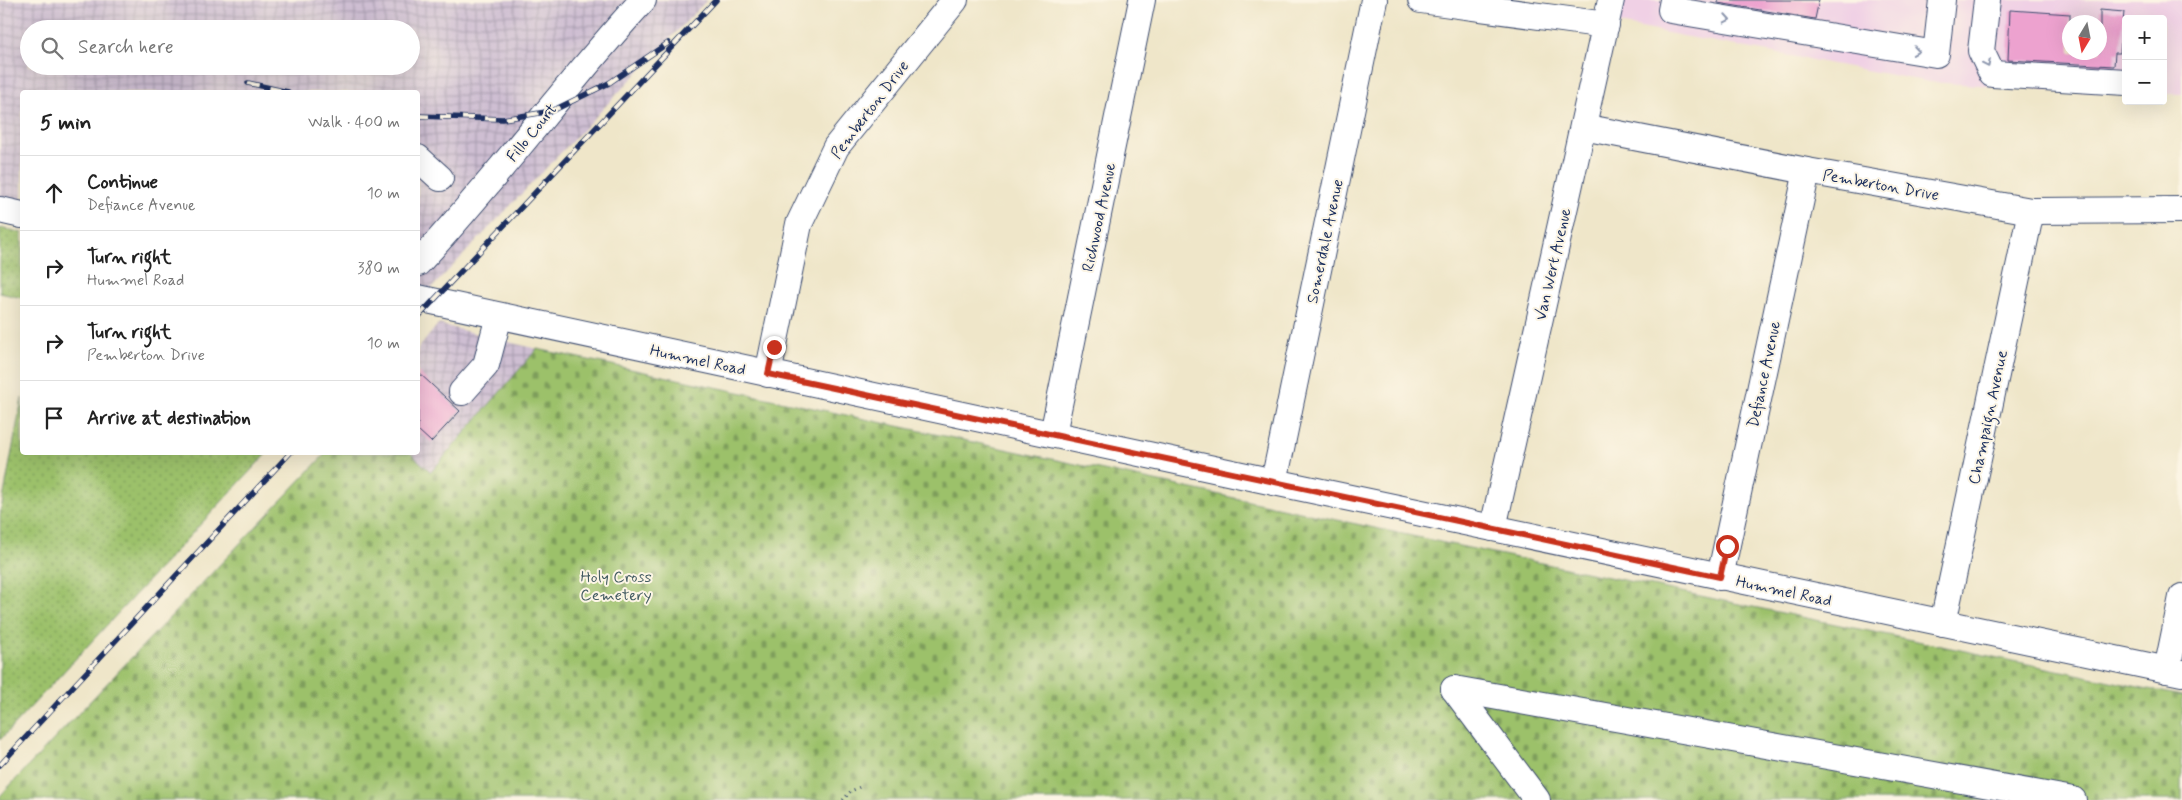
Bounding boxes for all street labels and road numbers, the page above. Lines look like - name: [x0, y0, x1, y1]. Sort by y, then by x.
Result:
- street label: Pemberton Drive: [826, 57, 914, 163]
- street label: Fillo Court: [502, 99, 562, 167]
- street label: Richwood Avenue: [1078, 160, 1121, 274]
- street label: Pemberton Drive: [1821, 165, 1941, 206]
- street label: Somerdale Avenue: [1302, 177, 1349, 305]
- street label: Van Wert Avenue: [1530, 206, 1577, 323]
- street label: Defiance Avenue: [1743, 319, 1786, 430]
- street label: Hummel Road: [648, 340, 747, 381]
- street label: Champaign Avenue: [1964, 348, 2014, 487]
- street label: Hummel Road: [1734, 571, 1833, 612]

